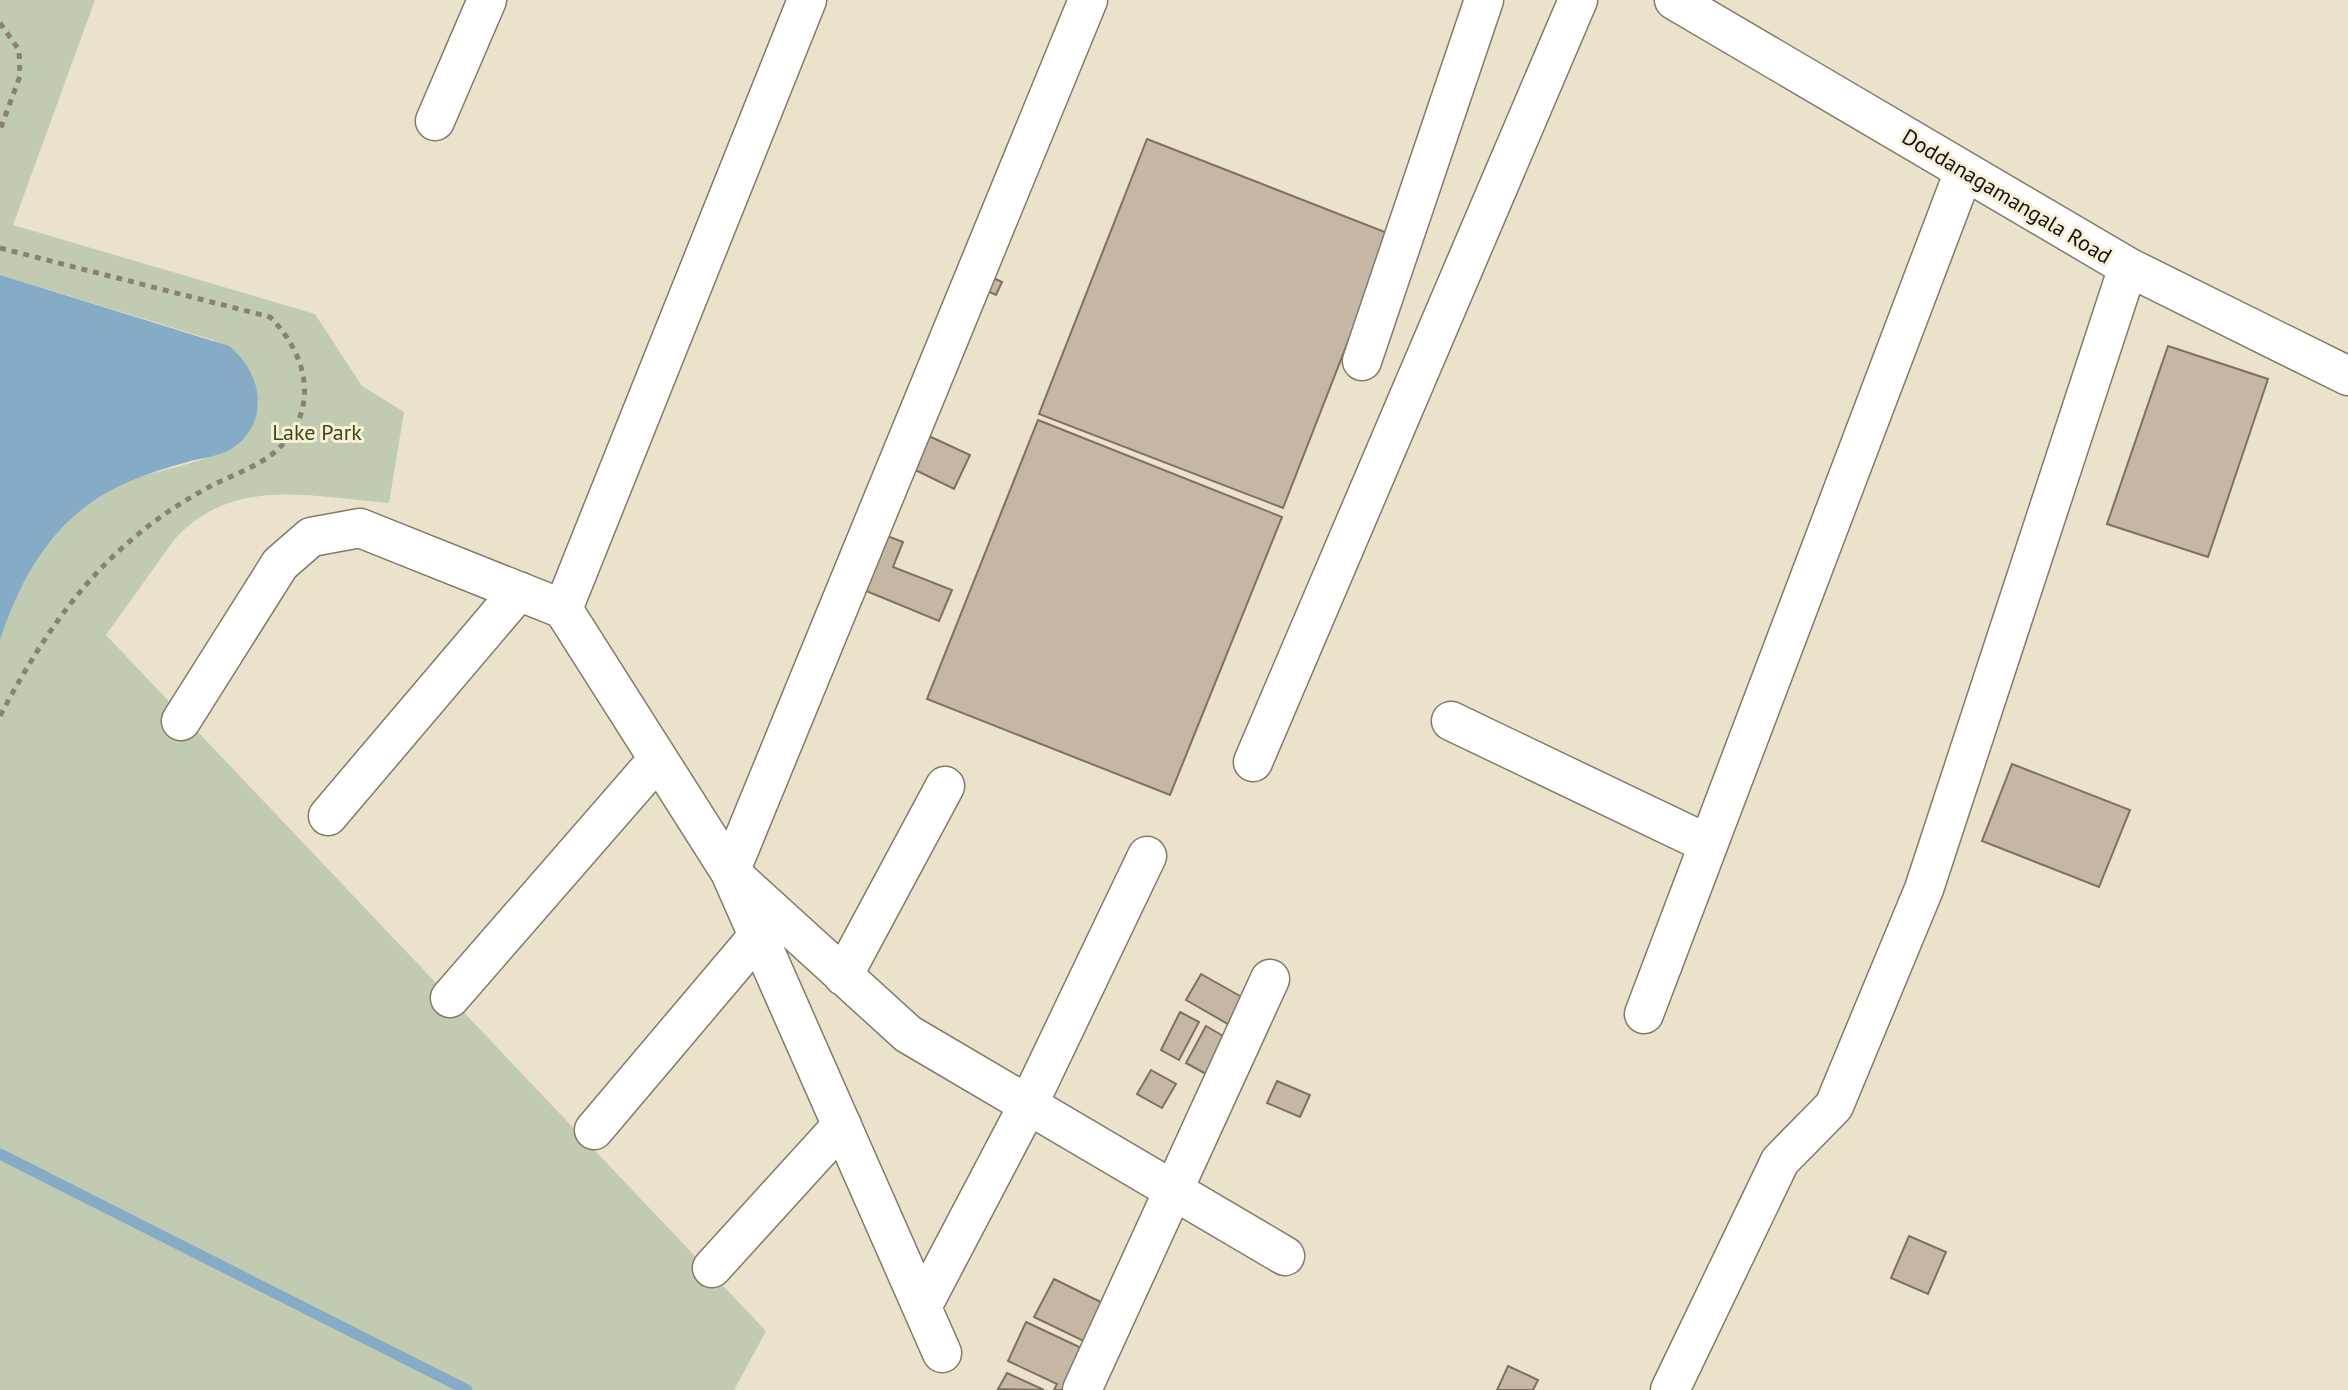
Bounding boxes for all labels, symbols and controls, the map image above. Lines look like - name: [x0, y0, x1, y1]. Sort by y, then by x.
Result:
- street label: Doddanagamangala Road: [1897, 122, 2117, 270]
- park label: Lake Park: [272, 418, 362, 446]

